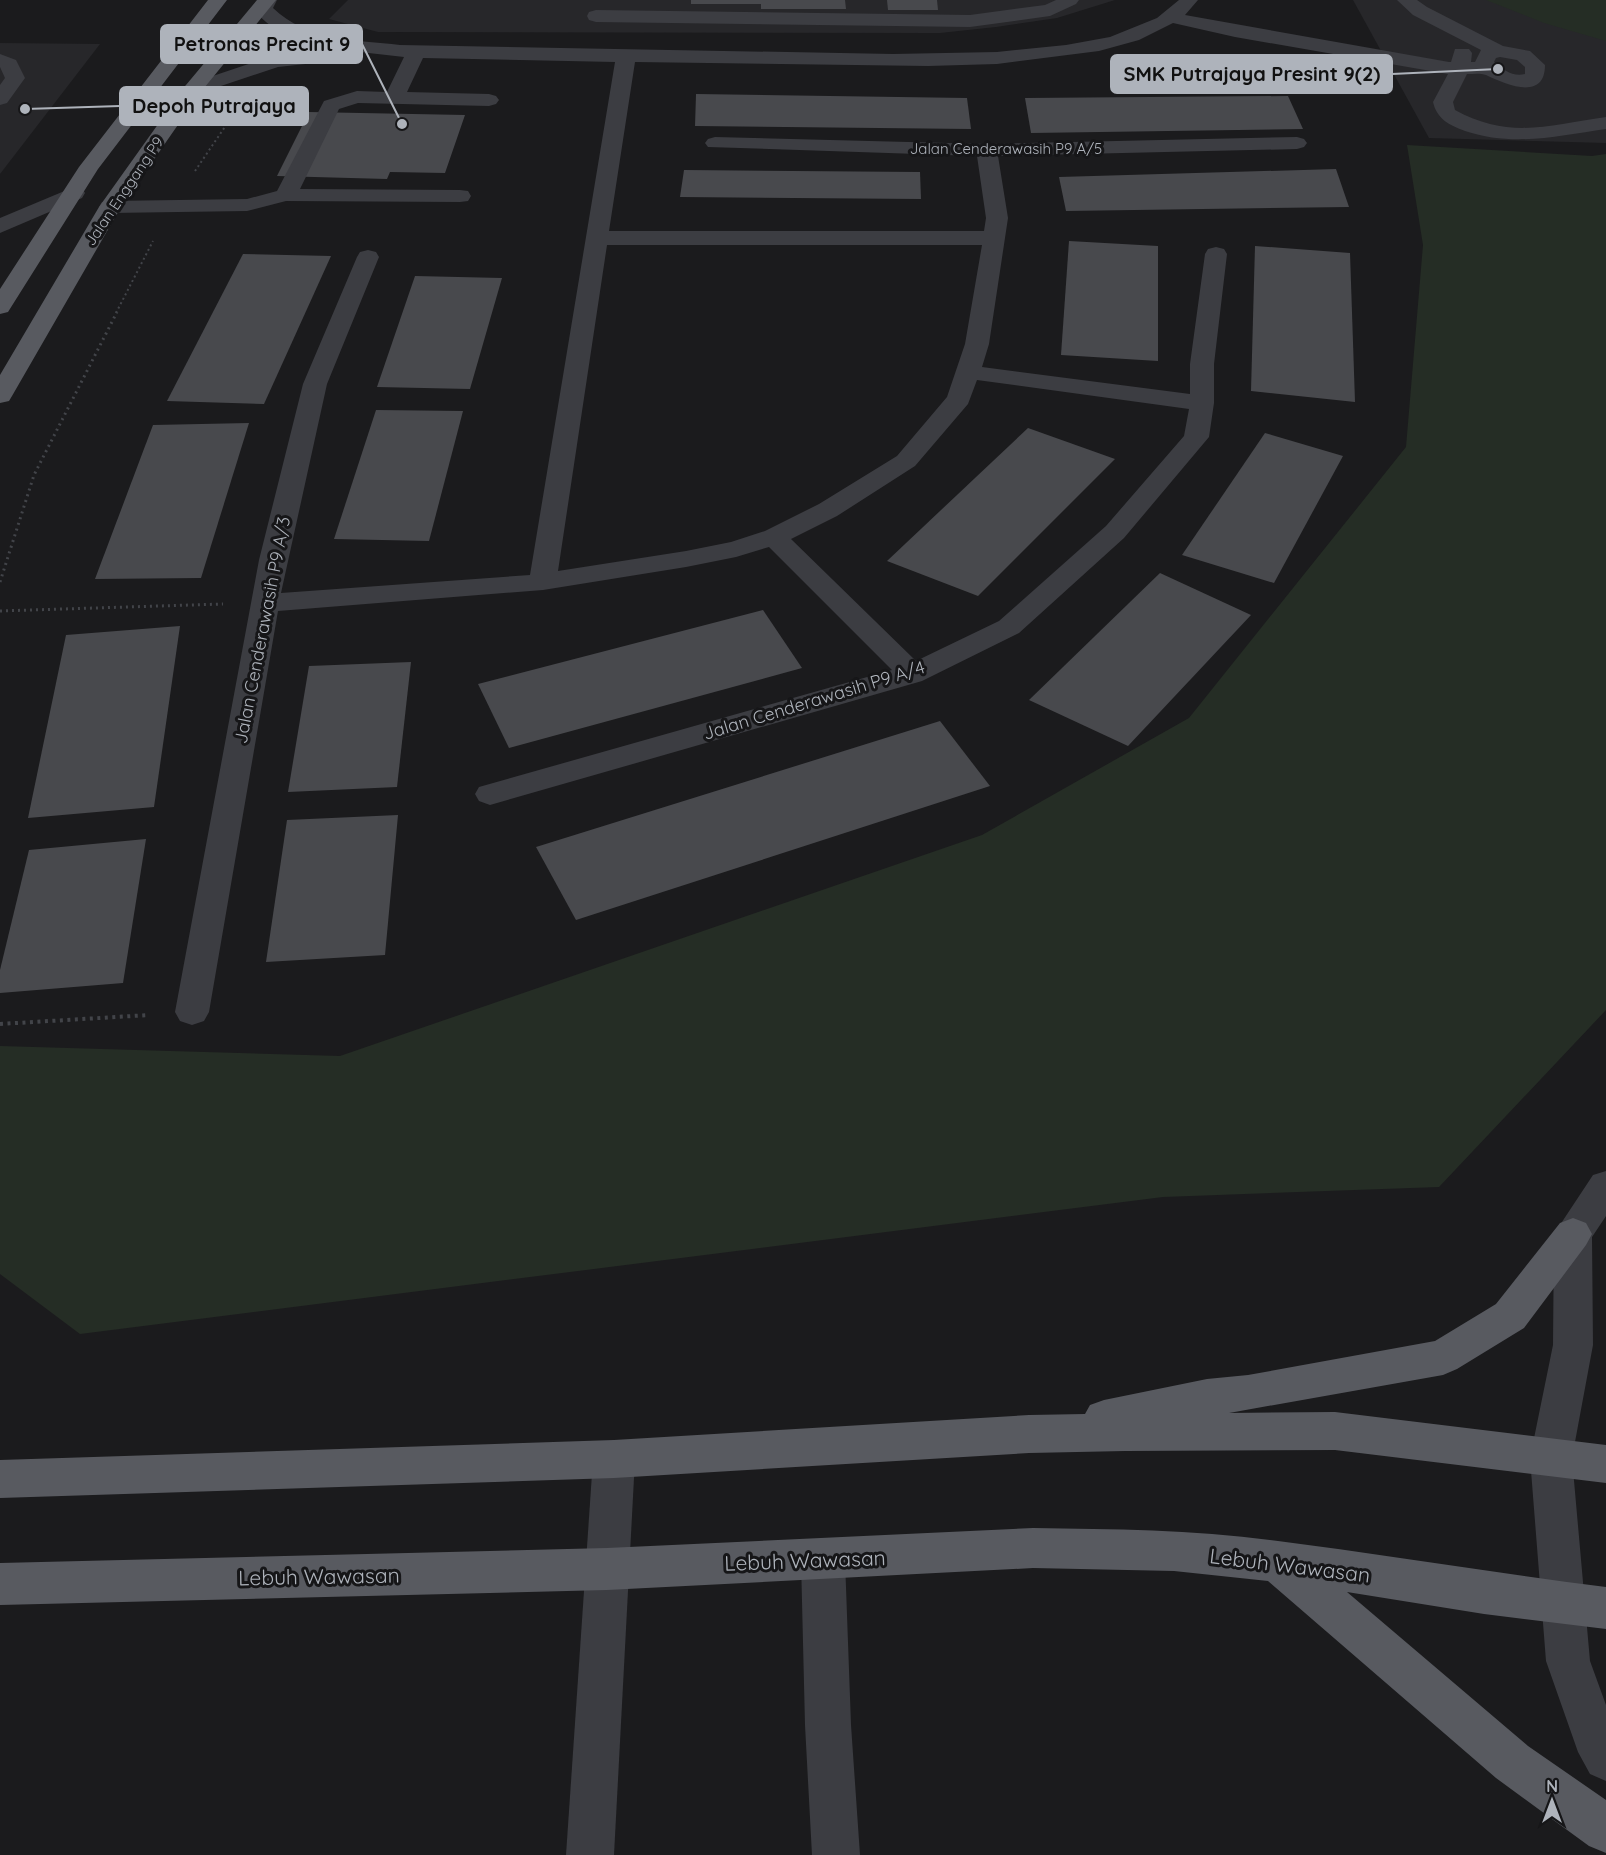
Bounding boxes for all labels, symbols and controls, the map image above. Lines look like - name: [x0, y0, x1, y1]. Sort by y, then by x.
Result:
- callout: Petronas Precint 9: [161, 25, 362, 63]
- text: Petronas Precint 9: [174, 31, 350, 56]
- callout: SMK Putrajaya Presint 9(2): [1111, 55, 1392, 93]
- text: SMK Putrajaya Presint 9(2): [1123, 61, 1381, 86]
- callout: Depoh Putrajaya: [120, 87, 308, 125]
- text: Depoh Putrajaya: [132, 93, 296, 118]
- street label: Jalan Enggang P9: [81, 133, 167, 249]
- street label: Jalan Cenderawasih P9 A/5: [910, 139, 1102, 158]
- street label: Jalan Cenderawasih P9 A/3: [229, 515, 295, 745]
- street label: Jalan Cenderawasih P9 A/4: [700, 655, 928, 745]
- street label: Lebuh Wawasan: [1208, 1542, 1372, 1588]
- street label: Lebuh Wawasan: [724, 1544, 886, 1576]
- street label: Lebuh Wawasan: [238, 1562, 400, 1590]
- north arrow: [1522, 1771, 1582, 1831]
- text: N: [1546, 1776, 1558, 1796]

